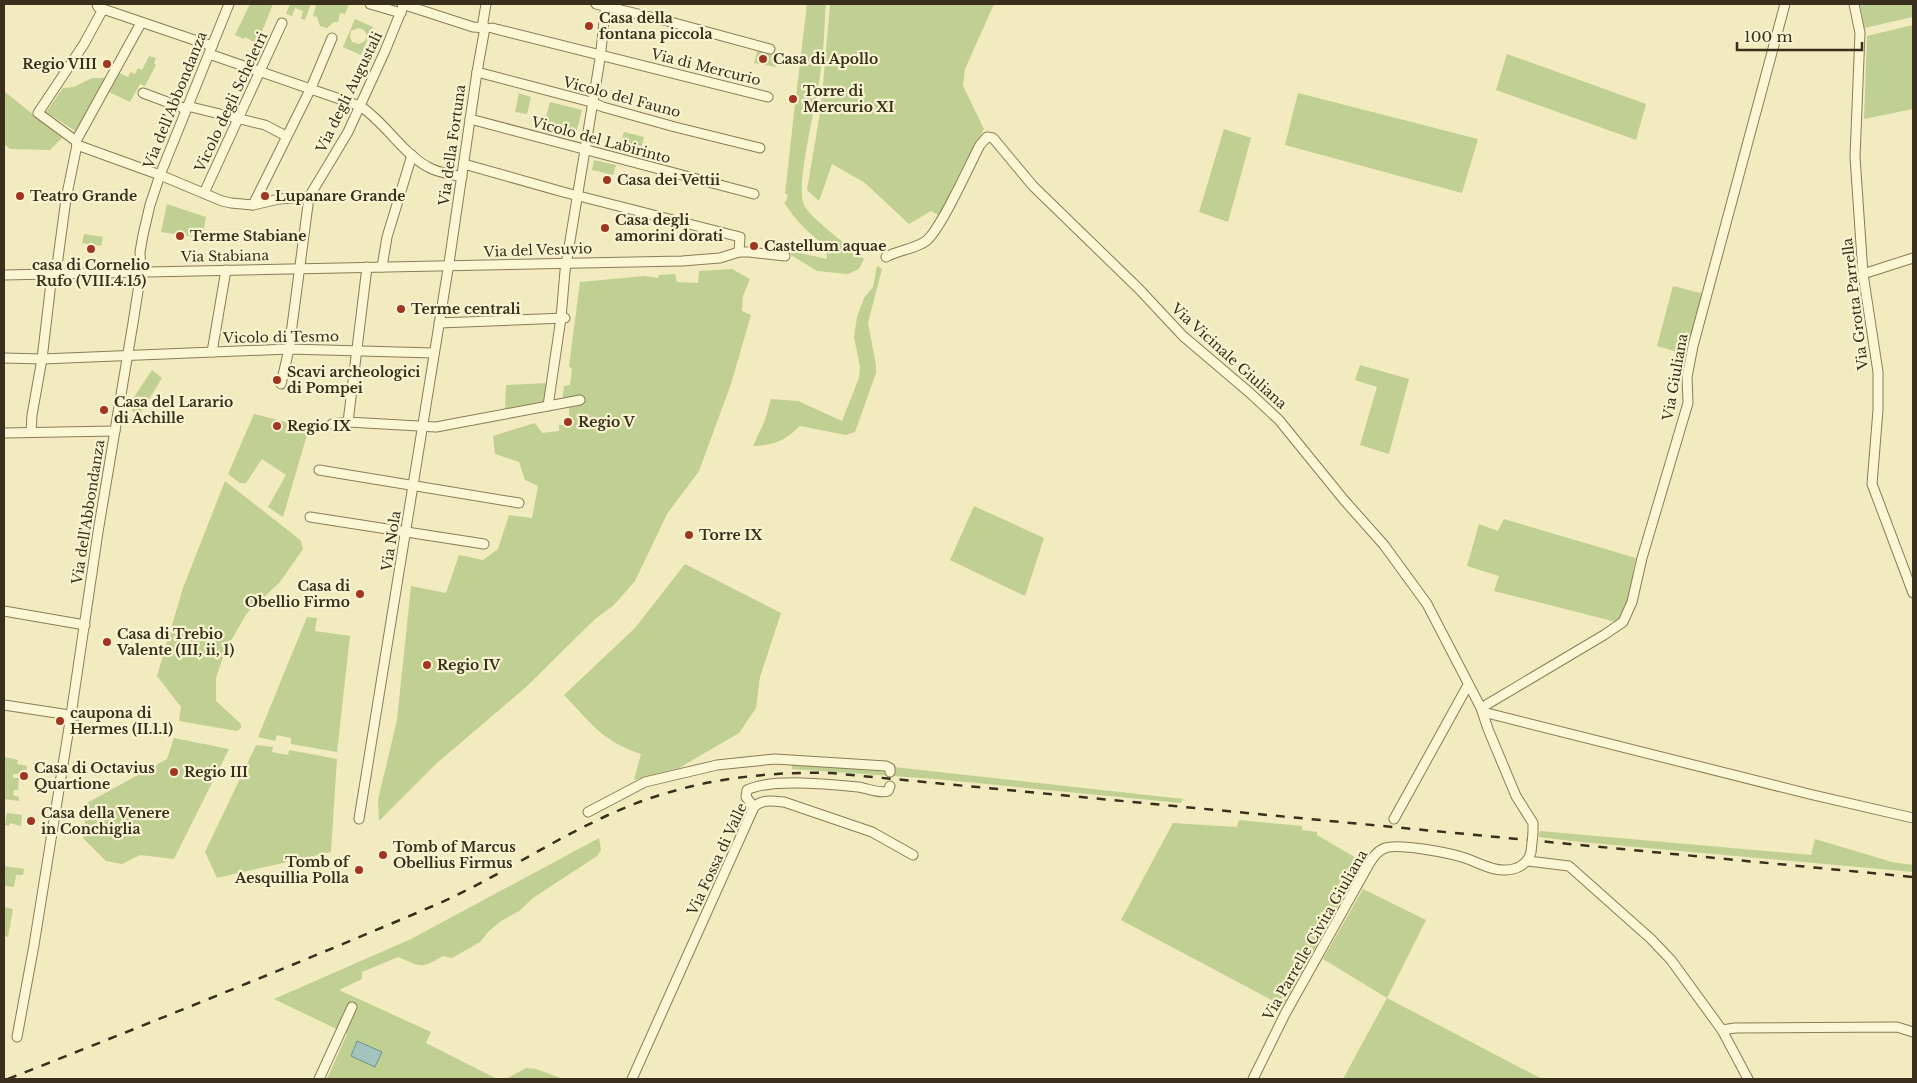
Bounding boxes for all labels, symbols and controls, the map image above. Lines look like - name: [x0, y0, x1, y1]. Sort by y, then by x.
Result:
- place label: Casa della fontana piccola: [599, 9, 713, 43]
- marker: Casa della fontana piccola: [583, 20, 595, 32]
- scale bar: [1737, 20, 1862, 52]
- text: 100 m: [1744, 27, 1793, 46]
- street label: Via degli Augustali: [311, 28, 386, 156]
- street label: Via dell'Abbondanza: [139, 29, 211, 172]
- street label: Vicolo degli Scheletri: [190, 29, 272, 176]
- street label: Via di Mercurio: [648, 44, 763, 89]
- place label: Casa di Apollo: [773, 50, 878, 68]
- marker: Casa di Apollo: [757, 53, 769, 65]
- place label: Regio VIII: [22, 55, 97, 73]
- marker: Regio VIII: [101, 58, 113, 70]
- street label: Vicolo del Fauno: [560, 72, 683, 121]
- place label: Torre di Mercurio XI: [803, 82, 894, 116]
- street label: Via della Fortuna: [434, 83, 469, 208]
- marker: Torre di Mercurio XI: [787, 93, 799, 105]
- street label: Vicolo del Labirinto: [528, 112, 673, 167]
- place label: Casa dei Vettii: [617, 171, 720, 189]
- marker: Casa dei Vettii: [601, 174, 613, 186]
- place label: Teatro Grande: [30, 187, 137, 205]
- place label: Lupanare Grande: [275, 187, 406, 205]
- marker: Teatro Grande: [14, 190, 26, 202]
- marker: Lupanare Grande: [259, 190, 271, 202]
- place label: Casa degli amorini dorati: [615, 211, 723, 245]
- marker: Casa degli amorini dorati: [599, 222, 611, 234]
- place label: Terme Stabiane: [190, 227, 306, 245]
- marker: Terme Stabiane: [174, 230, 186, 242]
- place label: Castellum aquae: [764, 237, 886, 255]
- street label: Via Grotta Parrella: [1838, 237, 1872, 372]
- street label: Via del Vesuvio: [482, 239, 593, 261]
- marker: Castellum aquae: [748, 240, 760, 252]
- marker: casa di Cornelio Rufo (VIII.4.15): [85, 243, 97, 255]
- street label: Via Stabiana: [180, 246, 270, 266]
- place label: casa di Cornelio Rufo (VIII.4.15): [32, 256, 150, 290]
- street label: Via Vicinale Giuliana: [1167, 299, 1291, 413]
- place label: Terme centrali: [411, 300, 521, 318]
- marker: Terme centrali: [395, 303, 407, 315]
- street label: Vicolo di Tesmo: [222, 327, 339, 347]
- street label: Via Giuliana: [1658, 332, 1692, 423]
- place label: Scavi archeologici di Pompei: [287, 363, 420, 397]
- marker: Scavi archeologici di Pompei: [271, 374, 283, 386]
- place label: Casa del Larario di Achille: [114, 393, 233, 427]
- marker: Casa del Larario di Achille: [98, 404, 110, 416]
- place label: Regio V: [578, 413, 635, 431]
- marker: Regio V: [562, 416, 574, 428]
- place label: Regio IX: [287, 417, 352, 435]
- marker: Regio IX: [271, 420, 283, 432]
- street label: Via dell'Abbondanza: [68, 438, 108, 587]
- street label: Via Nola: [377, 509, 405, 573]
- place label: Torre IX: [699, 526, 763, 544]
- marker: Torre IX: [683, 529, 695, 541]
- place label: Casa di Obellio Firmo: [245, 577, 350, 611]
- marker: Casa di Obellio Firmo: [354, 588, 366, 600]
- place label: Casa di Trebio Valente (III, ii, 1): [116, 625, 234, 659]
- marker: Casa di Trebio Valente (III, ii, 1): [101, 636, 113, 648]
- place label: Regio IV: [437, 656, 501, 674]
- marker: Regio IV: [421, 659, 433, 671]
- place label: caupona di Hermes (II.1.1): [70, 704, 173, 738]
- marker: caupona di Hermes (II.1.1): [54, 715, 66, 727]
- place label: Casa di Octavius Quartione: [34, 759, 155, 793]
- place label: Regio III: [184, 763, 248, 781]
- marker: Regio III: [168, 766, 180, 778]
- marker: Casa di Octavius Quartione: [18, 770, 30, 782]
- street label: Via Fossa di Valle: [683, 800, 751, 919]
- place label: Casa della Venere in Conchiglia: [41, 804, 170, 838]
- marker: Casa della Venere in Conchiglia: [25, 815, 37, 827]
- place label: Tomb of Marcus Obellius Firmus: [393, 838, 516, 872]
- street label: Via Parrelle Civita Giuliana: [1258, 846, 1371, 1024]
- marker: Tomb of Marcus Obellius Firmus: [377, 849, 389, 861]
- place label: Tomb of Aesquillia Polla: [234, 853, 351, 887]
- marker: Tomb of Aesquillia Polla: [353, 864, 365, 876]

